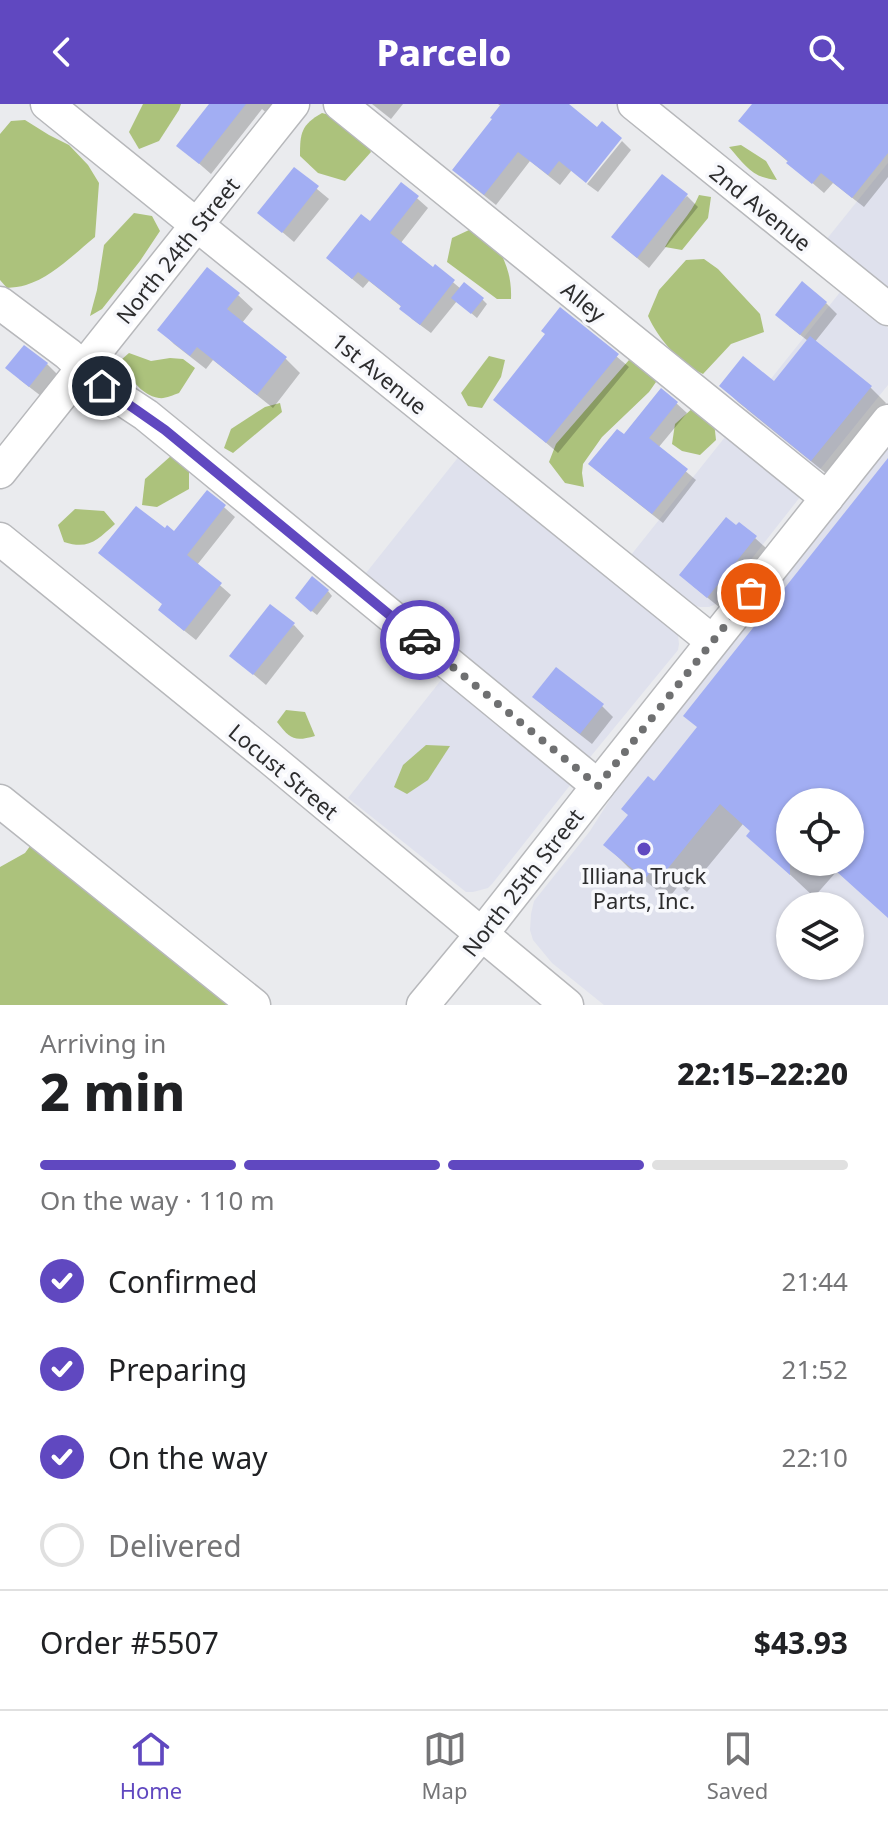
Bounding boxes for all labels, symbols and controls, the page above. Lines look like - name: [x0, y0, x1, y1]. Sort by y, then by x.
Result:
- text: Parcelo: [377, 28, 511, 77]
- icon: back: [40, 30, 84, 74]
- icon: search: [804, 30, 848, 74]
- street label: 2nd Avenue: [704, 157, 818, 257]
- street label: North 24th Street: [109, 170, 245, 329]
- street label: Alley: [556, 274, 613, 328]
- street label: 1st Avenue: [326, 325, 434, 421]
- pin: [68, 352, 136, 420]
- icon: home: [80, 364, 124, 408]
- pin: [717, 559, 785, 627]
- icon: bag: [729, 571, 773, 615]
- courier: [380, 600, 460, 680]
- icon: car: [398, 618, 442, 662]
- street label: Locust Street: [223, 716, 345, 826]
- map controls: [776, 788, 864, 980]
- button: locate: [776, 788, 864, 876]
- street label: North 25th Street: [455, 802, 589, 962]
- marker: Illiana Truck Parts, Inc.: [635, 840, 653, 858]
- place label: Illiana Truck Parts, Inc.: [582, 860, 707, 915]
- button: layers: [776, 892, 864, 980]
- text: Arriving in: [40, 1025, 166, 1061]
- text: 22:15–22:20: [677, 1053, 848, 1094]
- text: 2 min: [40, 1055, 185, 1126]
- text: On the way · 110 m: [40, 1182, 274, 1218]
- icon: check: [40, 1259, 84, 1303]
- text: Confirmed: [108, 1261, 258, 1302]
- text: 21:44: [782, 1263, 848, 1299]
- icon: check: [40, 1347, 84, 1391]
- text: Preparing: [108, 1349, 247, 1390]
- text: 21:52: [782, 1351, 848, 1387]
- icon: check: [40, 1435, 84, 1479]
- text: On the way: [108, 1437, 268, 1478]
- text: 22:10: [782, 1439, 848, 1475]
- text: Delivered: [108, 1525, 242, 1566]
- text: Order #5507: [40, 1622, 219, 1663]
- text: $43.93: [754, 1622, 848, 1663]
- tab: Home: [120, 1727, 182, 1805]
- tab: Map: [422, 1727, 467, 1805]
- tab: Saved: [707, 1727, 768, 1805]

